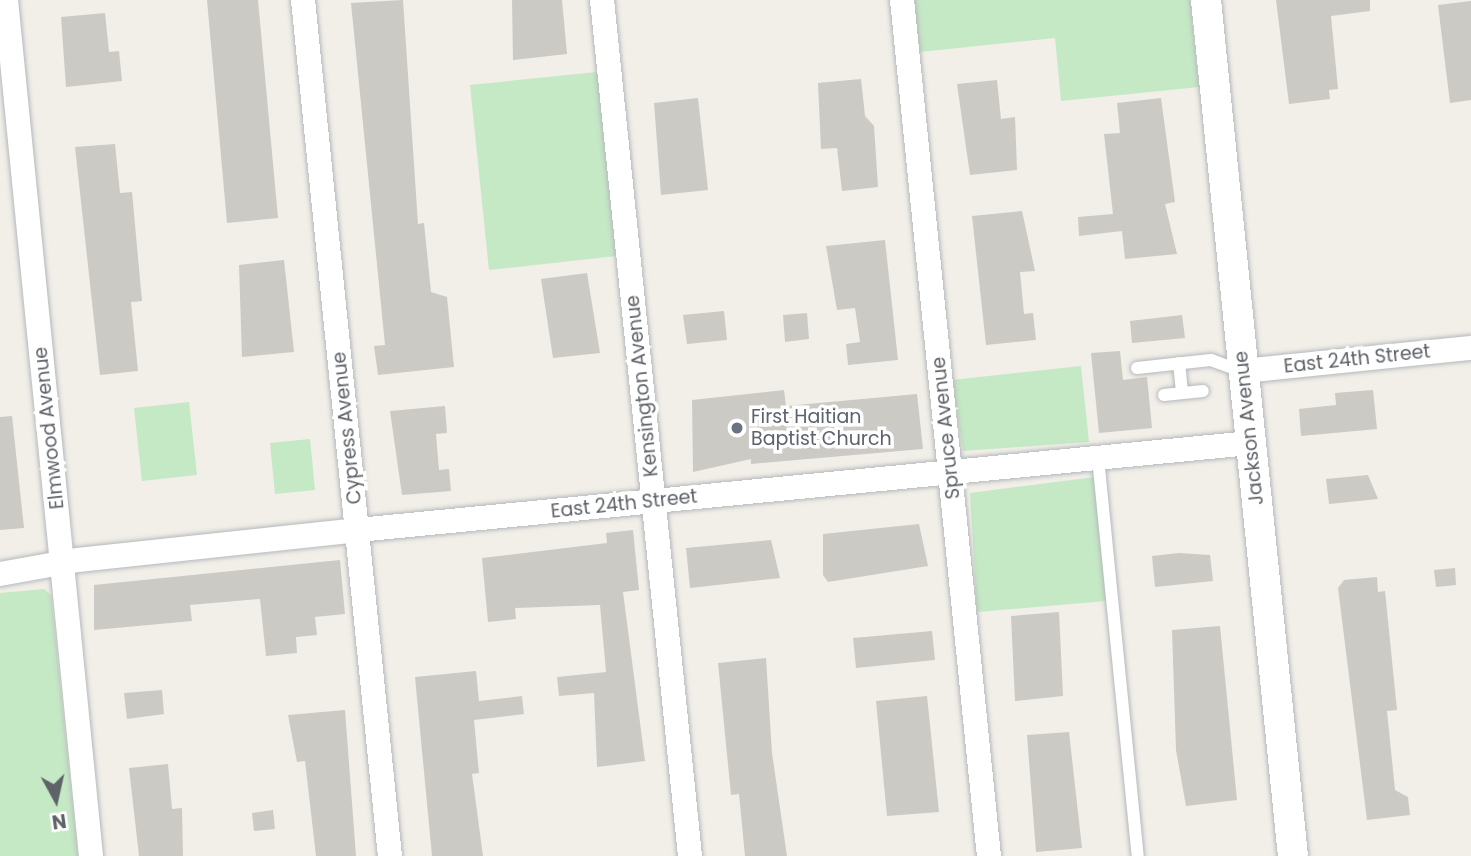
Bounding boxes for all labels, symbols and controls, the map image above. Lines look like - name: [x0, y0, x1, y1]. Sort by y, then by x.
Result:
- street label: Kensington Avenue: [621, 294, 663, 478]
- street label: East 24th Street: [1283, 340, 1431, 378]
- street label: Elmwood Avenue: [29, 346, 69, 510]
- street label: Jackson Avenue: [1230, 350, 1268, 506]
- street label: Cypress Avenue: [328, 351, 366, 505]
- street label: Spruce Avenue: [927, 356, 965, 500]
- place label: First Haitian Baptist Church: [751, 406, 892, 450]
- marker: First Haitian Baptist Church: [729, 420, 745, 436]
- street label: East 24th Street: [550, 485, 698, 523]
- north arrow: [21, 765, 91, 835]
- text: N: [50, 807, 68, 836]

